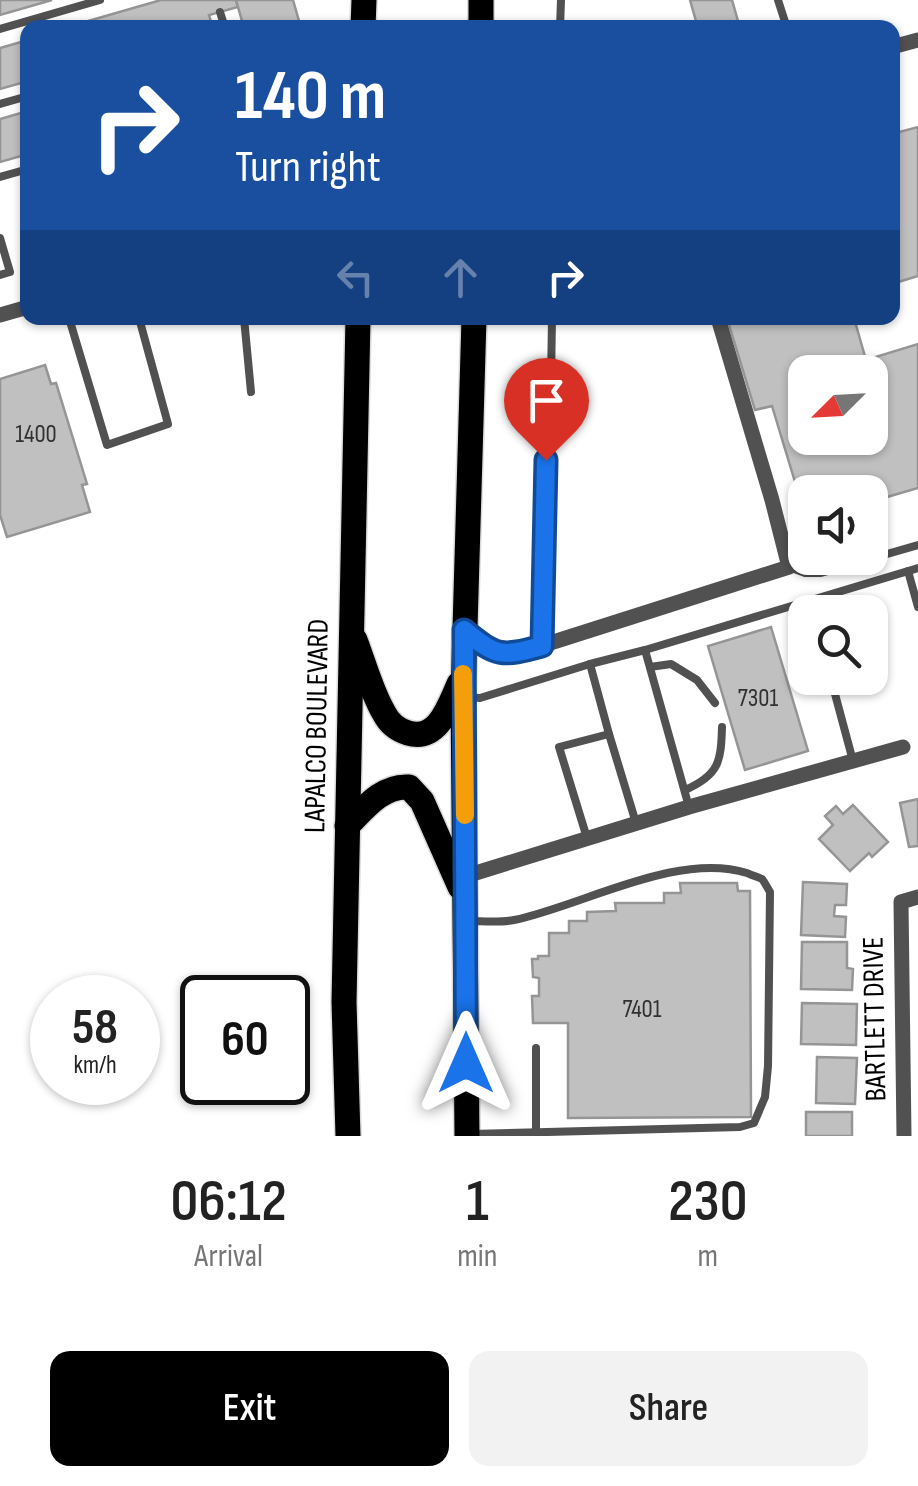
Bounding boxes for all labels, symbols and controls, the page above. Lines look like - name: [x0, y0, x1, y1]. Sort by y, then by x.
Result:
- text: 140 m: [235, 55, 386, 139]
- icon: right: [70, 60, 200, 190]
- text: Turn right: [235, 140, 381, 195]
- icon: left: [328, 250, 383, 305]
- icon: ahead: [433, 250, 488, 305]
- icon: right: [538, 250, 593, 305]
- north arrow: [788, 355, 888, 455]
- map controls: [788, 355, 888, 695]
- pin: [504, 358, 589, 461]
- icon: arrive: [519, 373, 574, 428]
- house number: 1400: [15, 419, 57, 450]
- button: sound: [788, 475, 888, 575]
- button: search: [788, 595, 888, 695]
- street label: LAPALCO BOULEVARD: [297, 619, 337, 833]
- house number: 7301: [738, 683, 778, 714]
- street label: BARTLETT DRIVE: [856, 936, 894, 1102]
- speed limit sign: 60: [180, 975, 310, 1105]
- house number: 7401: [622, 994, 662, 1025]
- text: 58: [72, 998, 118, 1058]
- position arrow: [414, 1011, 518, 1115]
- text: km/h: [73, 1050, 117, 1081]
- text: 06:12: [170, 1166, 287, 1238]
- text: 1: [466, 1166, 489, 1238]
- text: 230: [668, 1166, 748, 1238]
- text: Arrival: [194, 1237, 263, 1276]
- text: min: [457, 1237, 498, 1276]
- text: m: [697, 1237, 718, 1276]
- button: Exit: [50, 1351, 449, 1466]
- button: Share: [469, 1351, 868, 1466]

